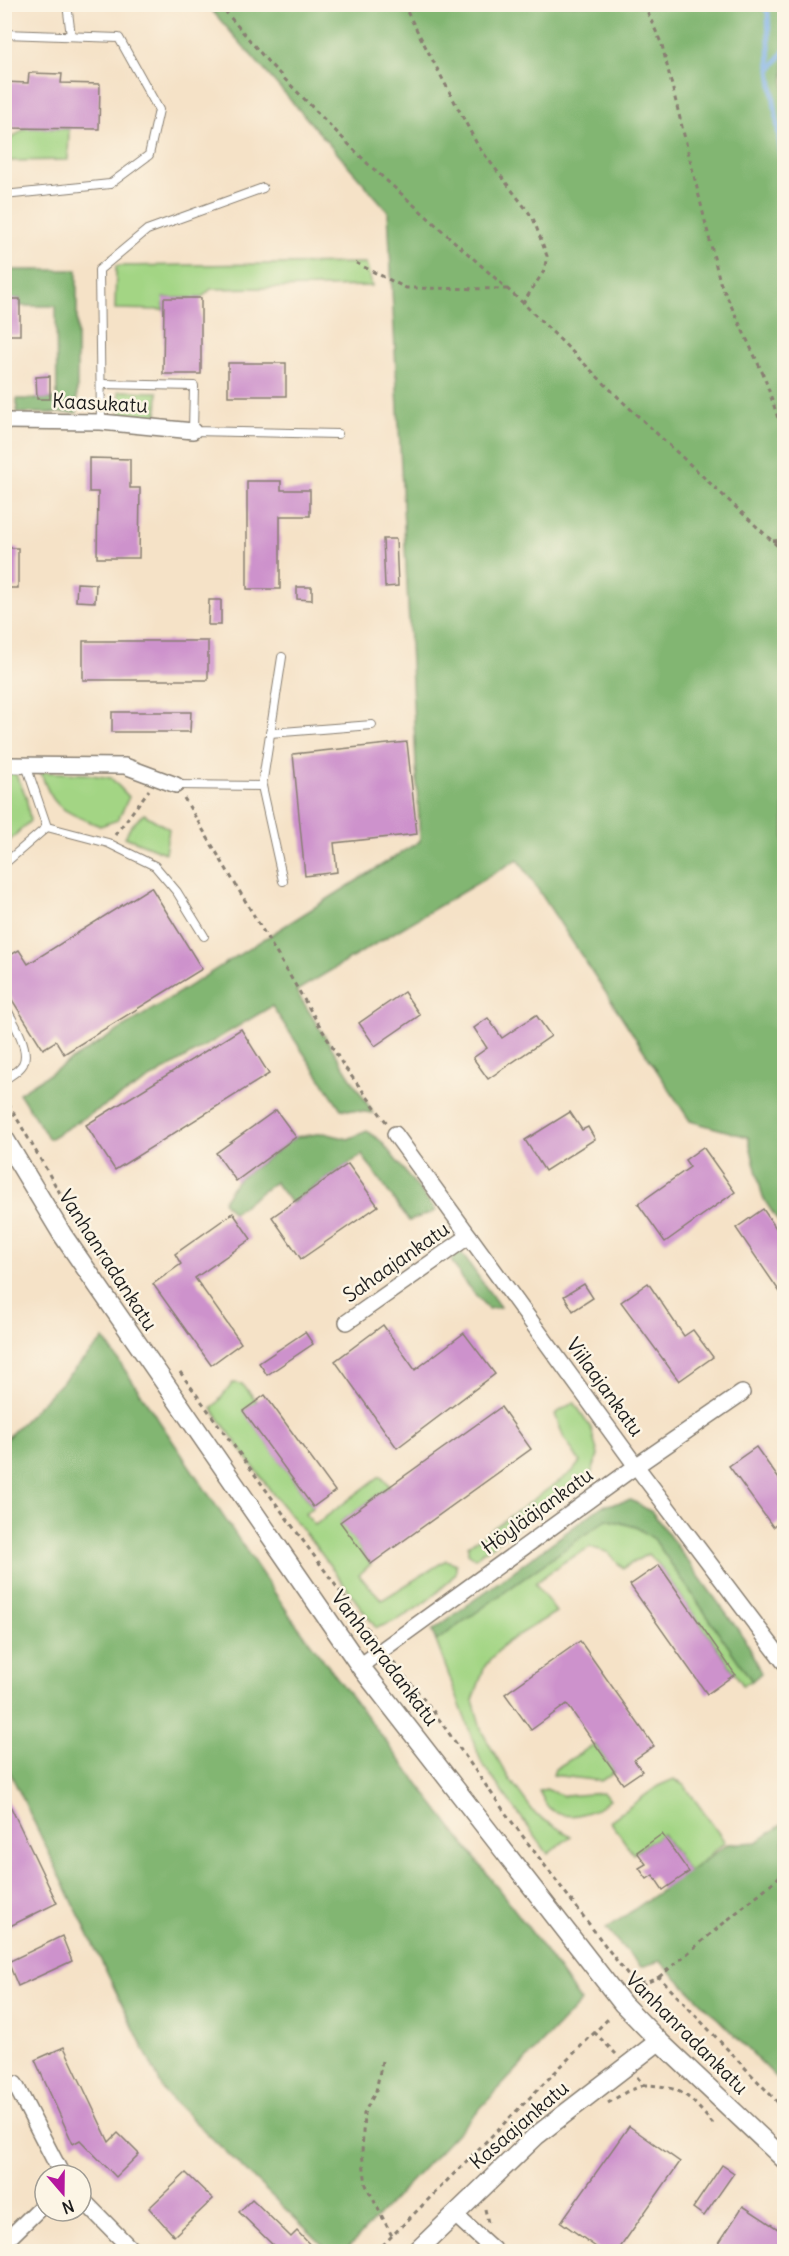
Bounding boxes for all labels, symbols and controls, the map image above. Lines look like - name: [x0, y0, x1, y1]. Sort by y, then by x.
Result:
- street label: Kaasukatu: [52, 388, 148, 417]
- street label: Vanhanradankatu: [54, 1184, 163, 1335]
- street label: Sahaajankatu: [338, 1216, 454, 1307]
- street label: Viilaajankatu: [561, 1332, 650, 1441]
- street label: Höylääjankatu: [476, 1462, 597, 1559]
- street label: Vanhanradankatu: [326, 1585, 444, 1730]
- street label: Vanhanradankatu: [621, 1966, 754, 2099]
- street label: Kasaajankatu: [464, 2075, 573, 2174]
- north arrow: [33, 2163, 93, 2223]
- text: N: [60, 2196, 77, 2218]

